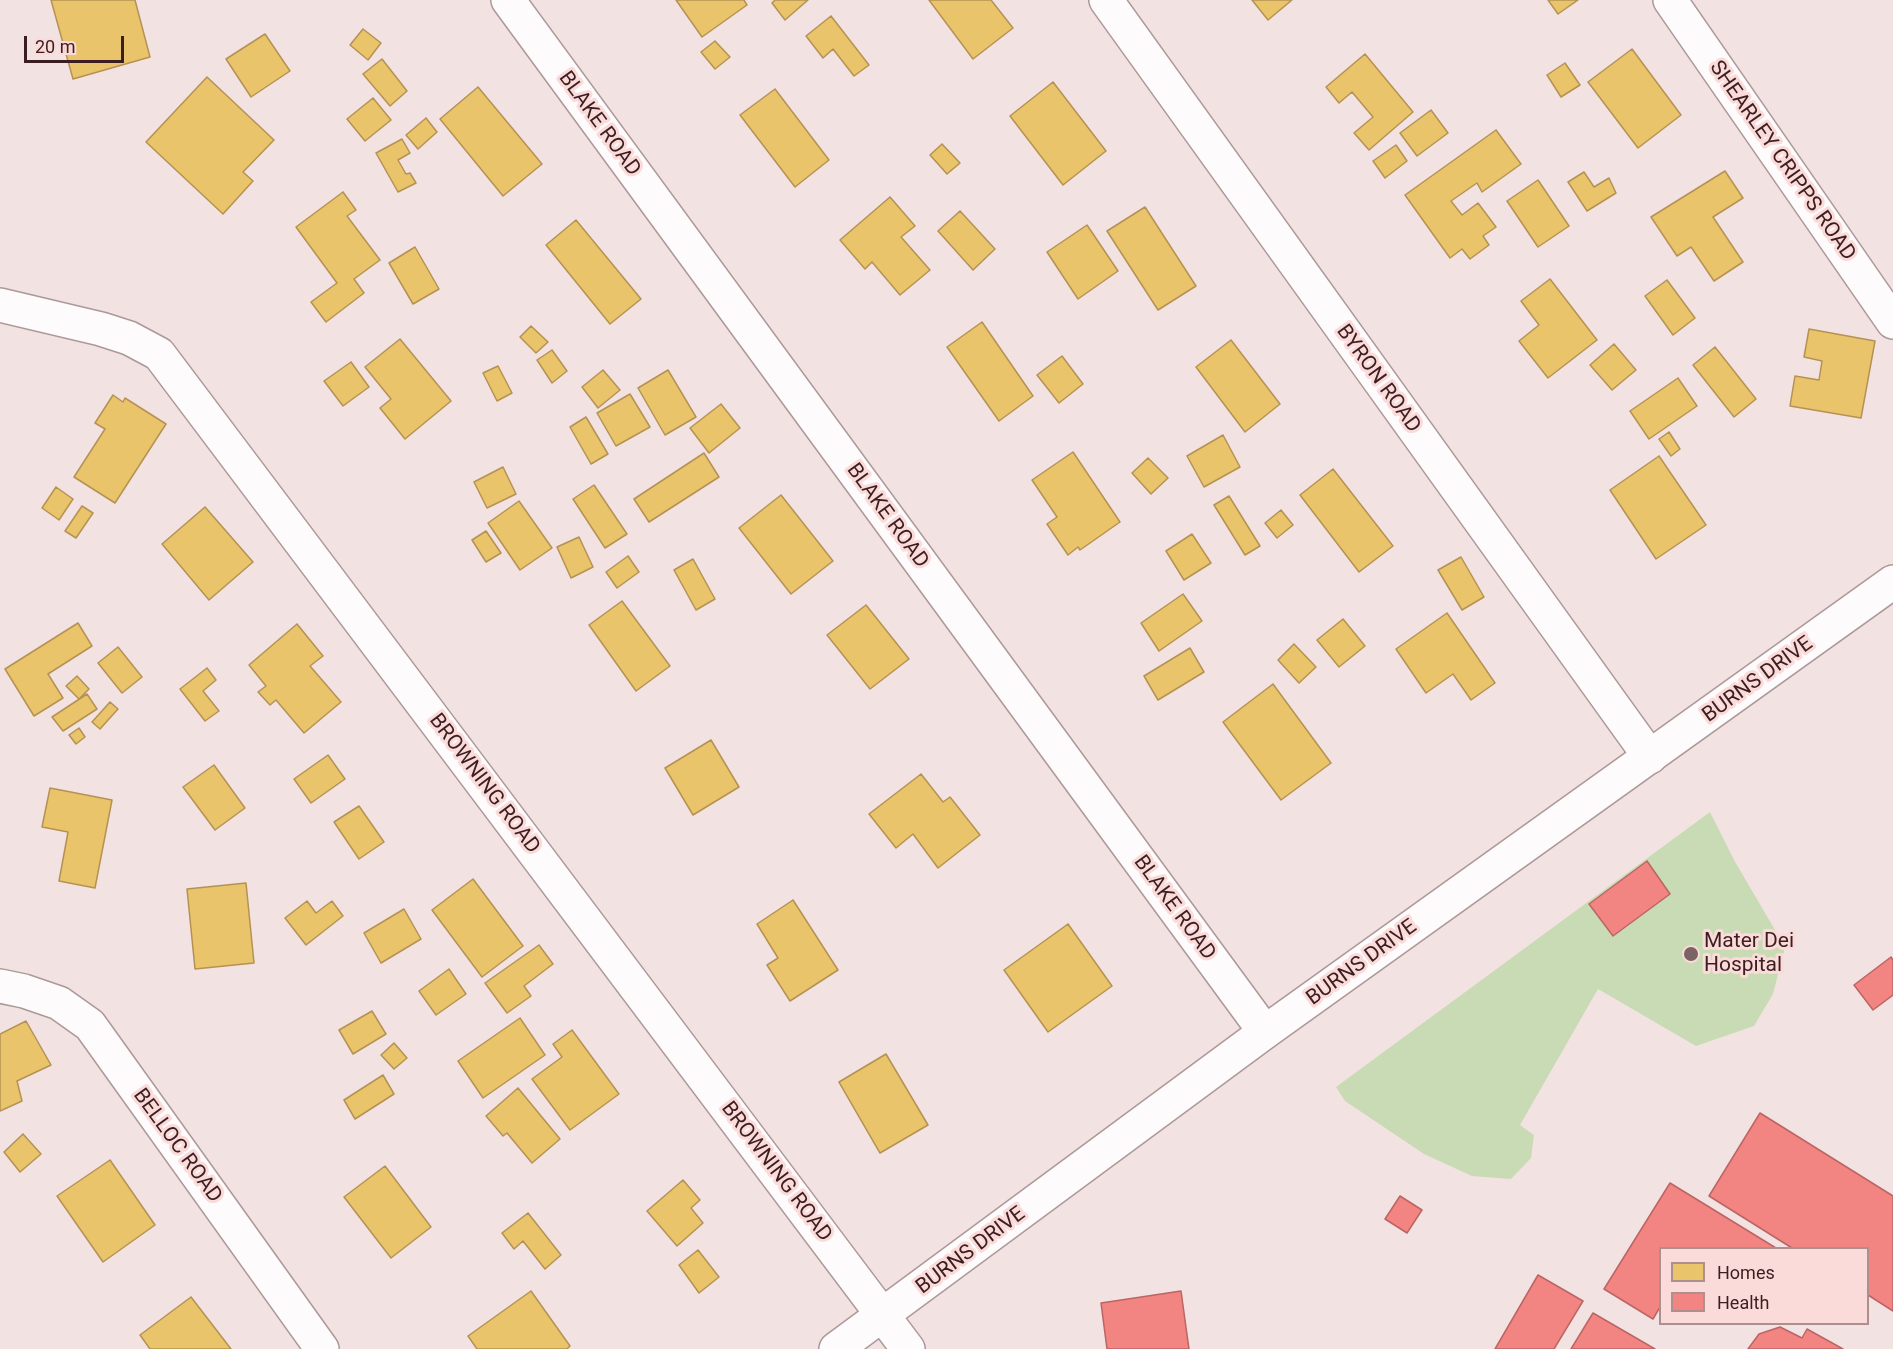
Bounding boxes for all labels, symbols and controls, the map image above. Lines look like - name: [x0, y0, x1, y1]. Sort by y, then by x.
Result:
- scale bar: [27, 24, 128, 62]
- text: 20 m: [35, 36, 75, 57]
- street label: SHEARLEY CRIPPS ROAD: [1703, 56, 1861, 266]
- street label: BLAKE ROAD: [553, 67, 645, 181]
- street label: BYRON ROAD: [1330, 320, 1426, 438]
- street label: BLAKE ROAD: [841, 459, 933, 573]
- street label: BURNS DRIVE: [1698, 632, 1818, 728]
- street label: BROWNING ROAD: [423, 709, 545, 859]
- street label: BLAKE ROAD: [1128, 851, 1220, 965]
- street label: BURNS DRIVE: [1302, 915, 1422, 1011]
- place label: Mater Dei Hospital: [1704, 929, 1794, 979]
- marker: Mater Dei Hospital: [1682, 945, 1700, 963]
- street label: BELLOC ROAD: [127, 1084, 227, 1208]
- street label: BROWNING ROAD: [715, 1097, 837, 1247]
- street label: BURNS DRIVE: [911, 1202, 1031, 1300]
- legend: [1659, 1247, 1869, 1325]
- text: Homes: [1717, 1262, 1775, 1283]
- text: Health: [1717, 1292, 1769, 1313]

